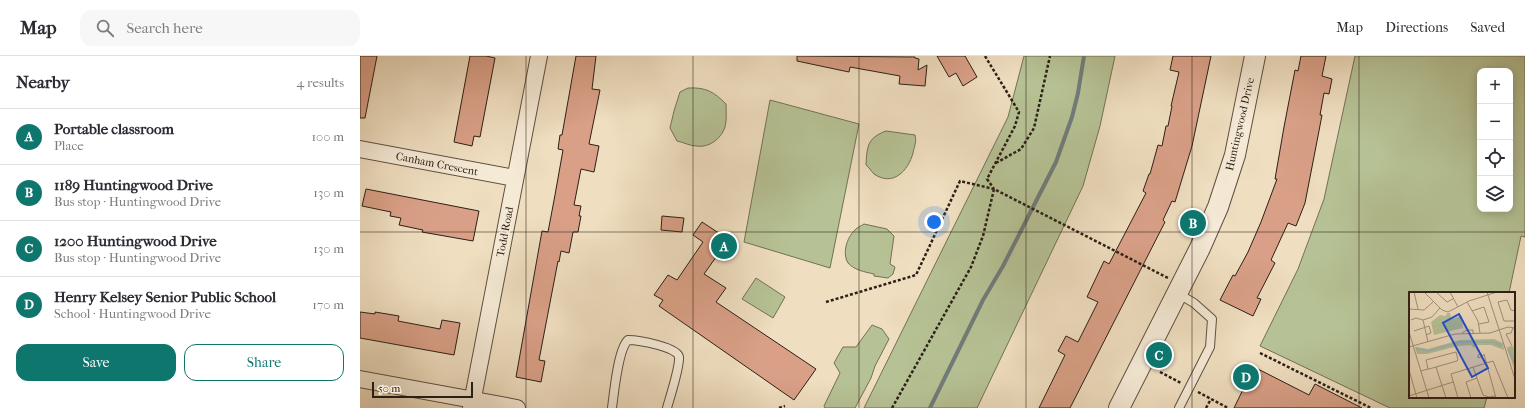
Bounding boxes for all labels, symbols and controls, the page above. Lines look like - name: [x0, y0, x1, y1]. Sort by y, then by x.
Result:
- search box: [80, 10, 360, 46]
- text: Map: [20, 17, 56, 39]
- icon: search: [94, 17, 116, 39]
- text: Search here: [126, 19, 203, 37]
- text: Map: [1336, 19, 1363, 36]
- text: Directions: [1385, 19, 1448, 36]
- text: Saved: [1470, 19, 1505, 36]
- map controls: [1477, 68, 1513, 212]
- button: +: [1477, 68, 1513, 104]
- text: Nearby: [16, 72, 70, 92]
- text: 4 results: [297, 75, 344, 90]
- street label: Huntingwood Drive: [1223, 76, 1257, 172]
- button: −: [1477, 104, 1513, 140]
- text: Portable classroom: [54, 120, 174, 138]
- text: A: [25, 129, 33, 144]
- text: 100 m: [311, 129, 344, 144]
- text: Place: [54, 138, 84, 153]
- button: locate: [1477, 140, 1513, 176]
- street label: Canham Crescent: [395, 150, 479, 178]
- text: 1189 Huntingwood Drive: [54, 176, 213, 194]
- button: layers: [1477, 176, 1513, 212]
- text: B: [25, 185, 33, 200]
- text: 130 m: [313, 185, 344, 200]
- text: Bus stop · Huntingwood Drive: [54, 194, 221, 209]
- street label: Todd Road: [494, 205, 516, 258]
- pin: B: [1180, 208, 1206, 238]
- your location: [924, 212, 944, 232]
- pin: A: [711, 231, 737, 261]
- text: 1200 Huntingwood Drive: [54, 232, 217, 250]
- text: C: [25, 241, 33, 256]
- text: 130 m: [313, 241, 344, 256]
- text: Bus stop · Huntingwood Drive: [54, 250, 221, 265]
- text: Henry Kelsey Senior Public School: [54, 288, 276, 306]
- inset map: [1409, 292, 1515, 398]
- text: D: [24, 297, 34, 312]
- text: 170 m: [312, 297, 344, 312]
- text: School · Huntingwood Drive: [54, 306, 211, 321]
- pin: C: [1146, 340, 1172, 370]
- button: Save: [16, 344, 176, 381]
- button: Share: [184, 344, 344, 381]
- pin: D: [1233, 362, 1259, 392]
- scale bar: [372, 380, 473, 399]
- text: 50 m: [378, 382, 400, 395]

